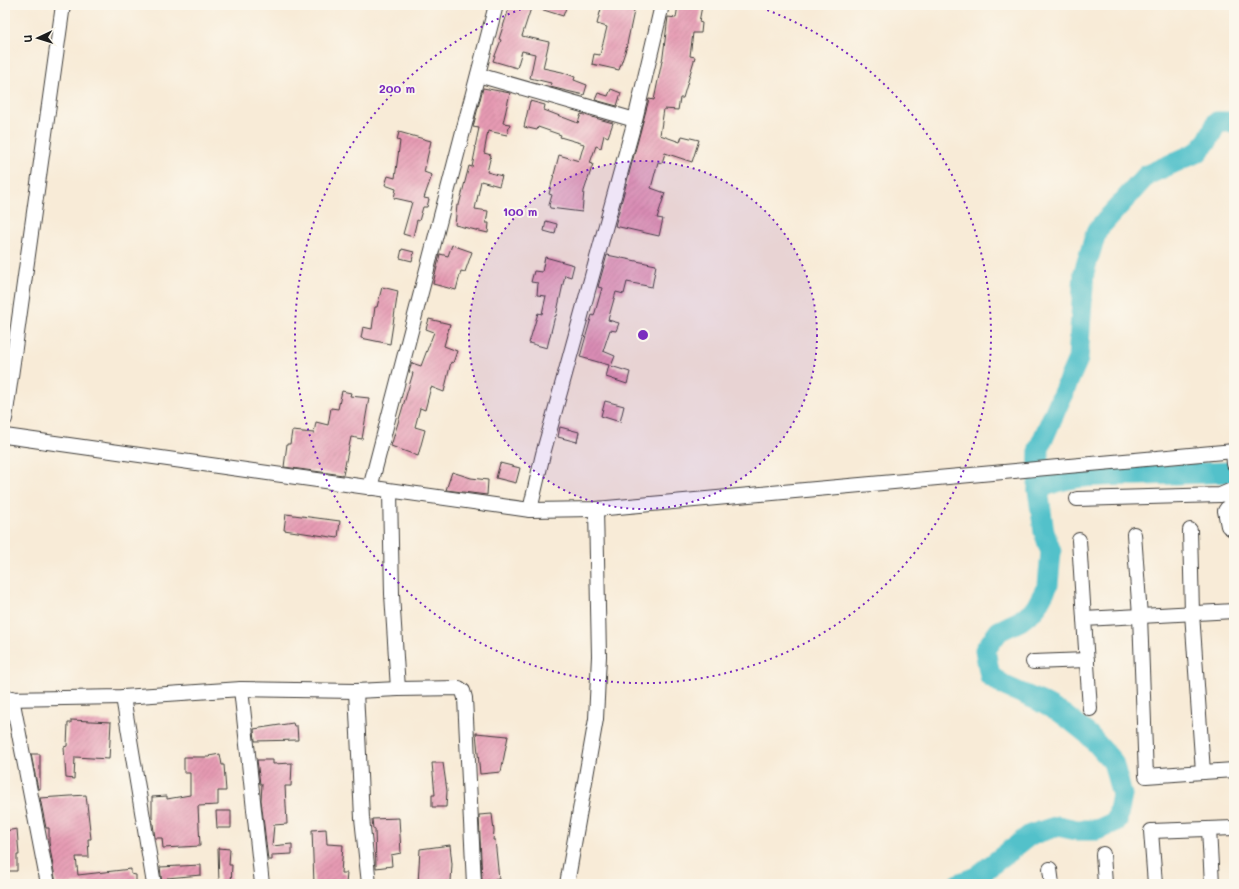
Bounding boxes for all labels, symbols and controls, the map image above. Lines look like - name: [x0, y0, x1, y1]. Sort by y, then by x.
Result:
- north arrow: [18, 18, 58, 58]
- text: U: [20, 34, 35, 43]
- text: 200 m: [379, 80, 415, 96]
- text: 100 m: [503, 203, 537, 219]
- centre of rings: [636, 328, 650, 342]

